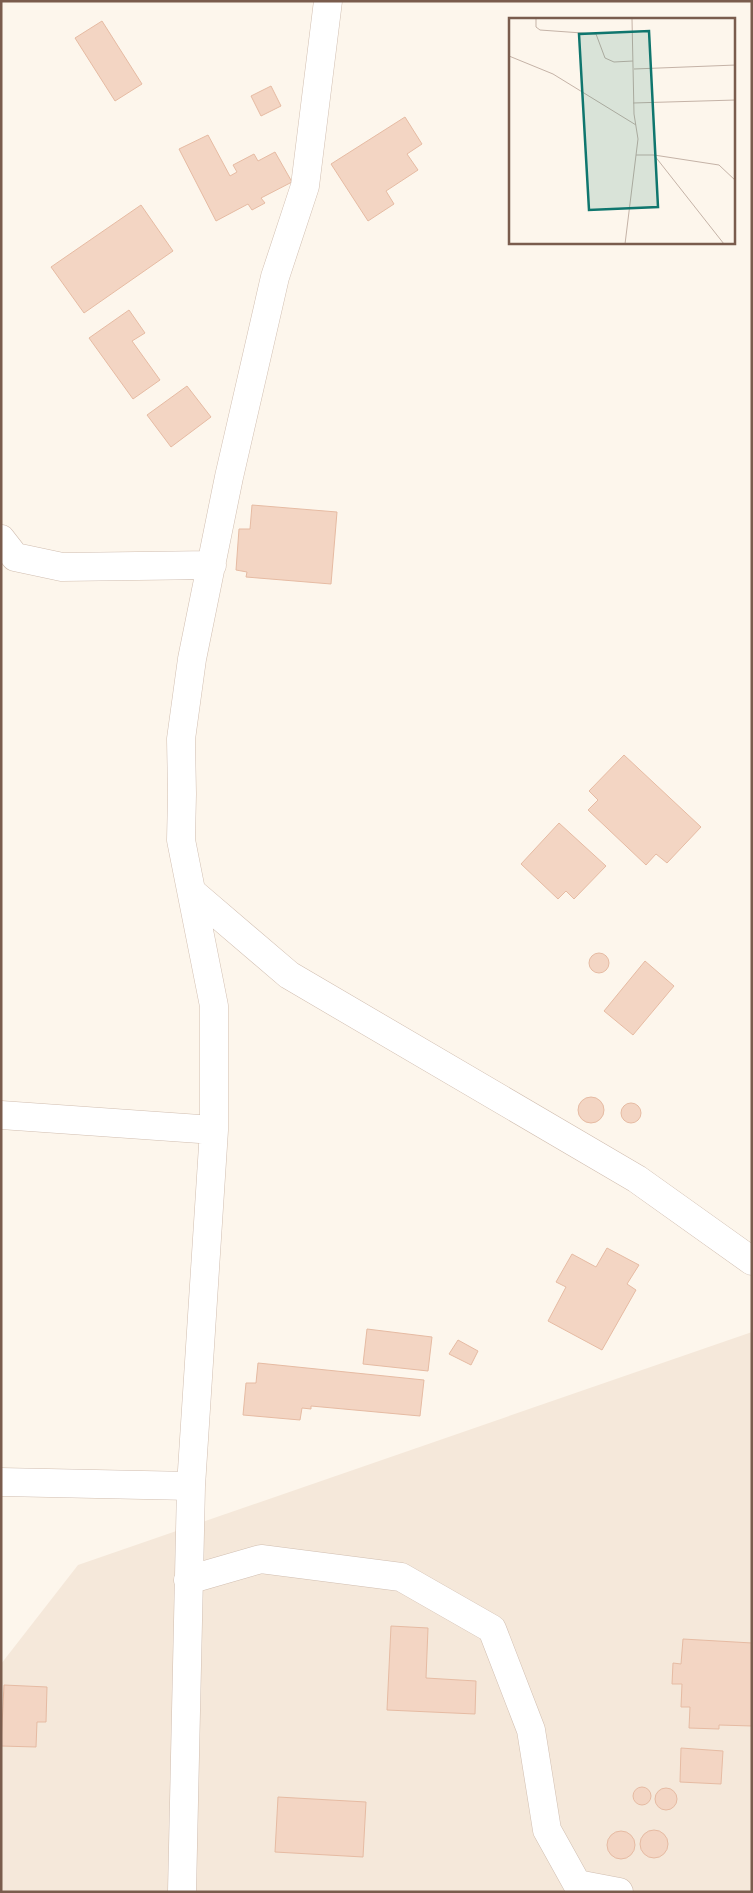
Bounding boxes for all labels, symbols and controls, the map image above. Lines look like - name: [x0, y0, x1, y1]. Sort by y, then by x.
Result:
- inset map: [509, 18, 736, 244]

